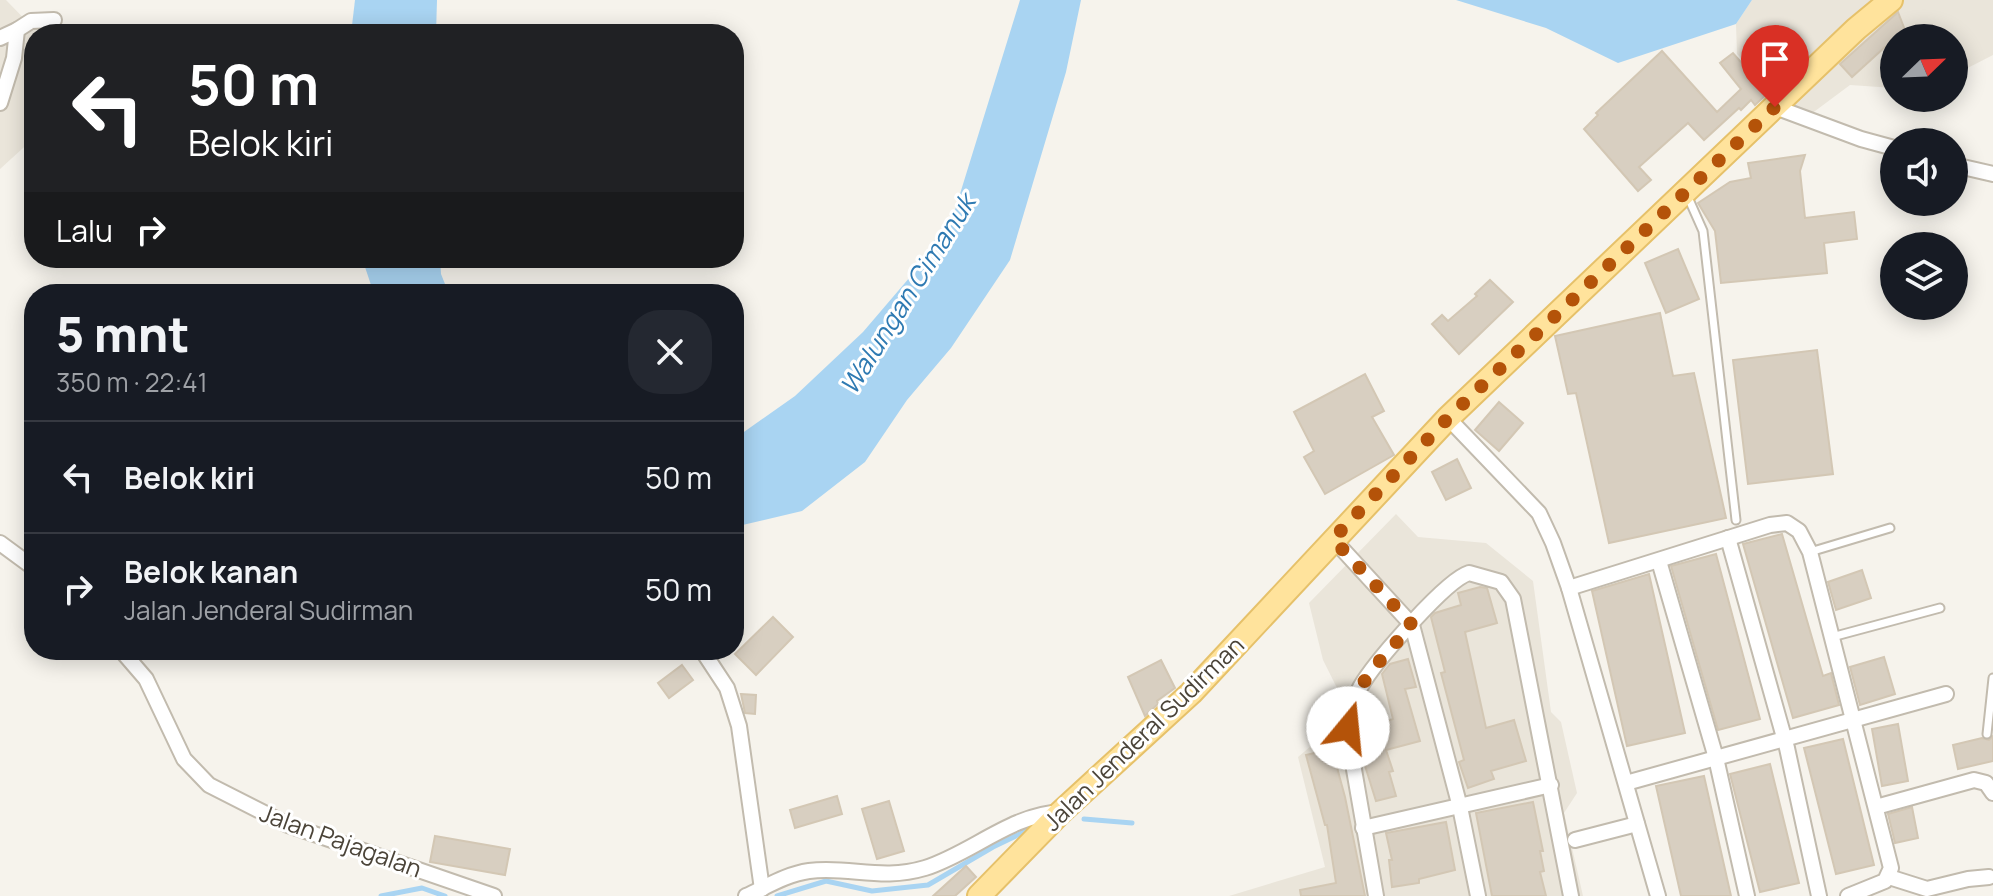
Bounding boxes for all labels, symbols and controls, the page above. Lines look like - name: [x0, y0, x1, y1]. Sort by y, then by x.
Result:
- north arrow: [1880, 24, 1968, 112]
- map controls: [1880, 24, 1968, 320]
- pin: [1741, 25, 1809, 107]
- icon: arrive: [1753, 37, 1797, 81]
- text: 50 m: [188, 45, 319, 122]
- icon: left: [56, 56, 160, 160]
- text: Belok kiri: [188, 118, 334, 167]
- button: sound: [1880, 128, 1968, 216]
- water label: Walungan Cimanuk: [831, 183, 985, 401]
- icon: right: [129, 208, 173, 252]
- text: Lalu: [56, 210, 113, 251]
- button: layers: [1880, 232, 1968, 320]
- text: 5 mnt: [56, 301, 190, 366]
- button: close: [628, 310, 712, 394]
- text: 350 m · 22:41: [56, 364, 208, 400]
- icon: left: [56, 455, 100, 499]
- text: Belok kiri: [124, 457, 255, 498]
- text: 50 m: [645, 457, 712, 498]
- text: Belok kanan: [124, 551, 298, 592]
- icon: right: [56, 567, 100, 611]
- text: 50 m: [645, 569, 712, 610]
- text: Jalan Jenderal Sudirman: [124, 592, 413, 628]
- street label: Jalan Jenderal Sudirman: [1035, 628, 1251, 838]
- position arrow: [1306, 686, 1390, 770]
- street label: Jalan Pajagalan: [256, 795, 426, 885]

